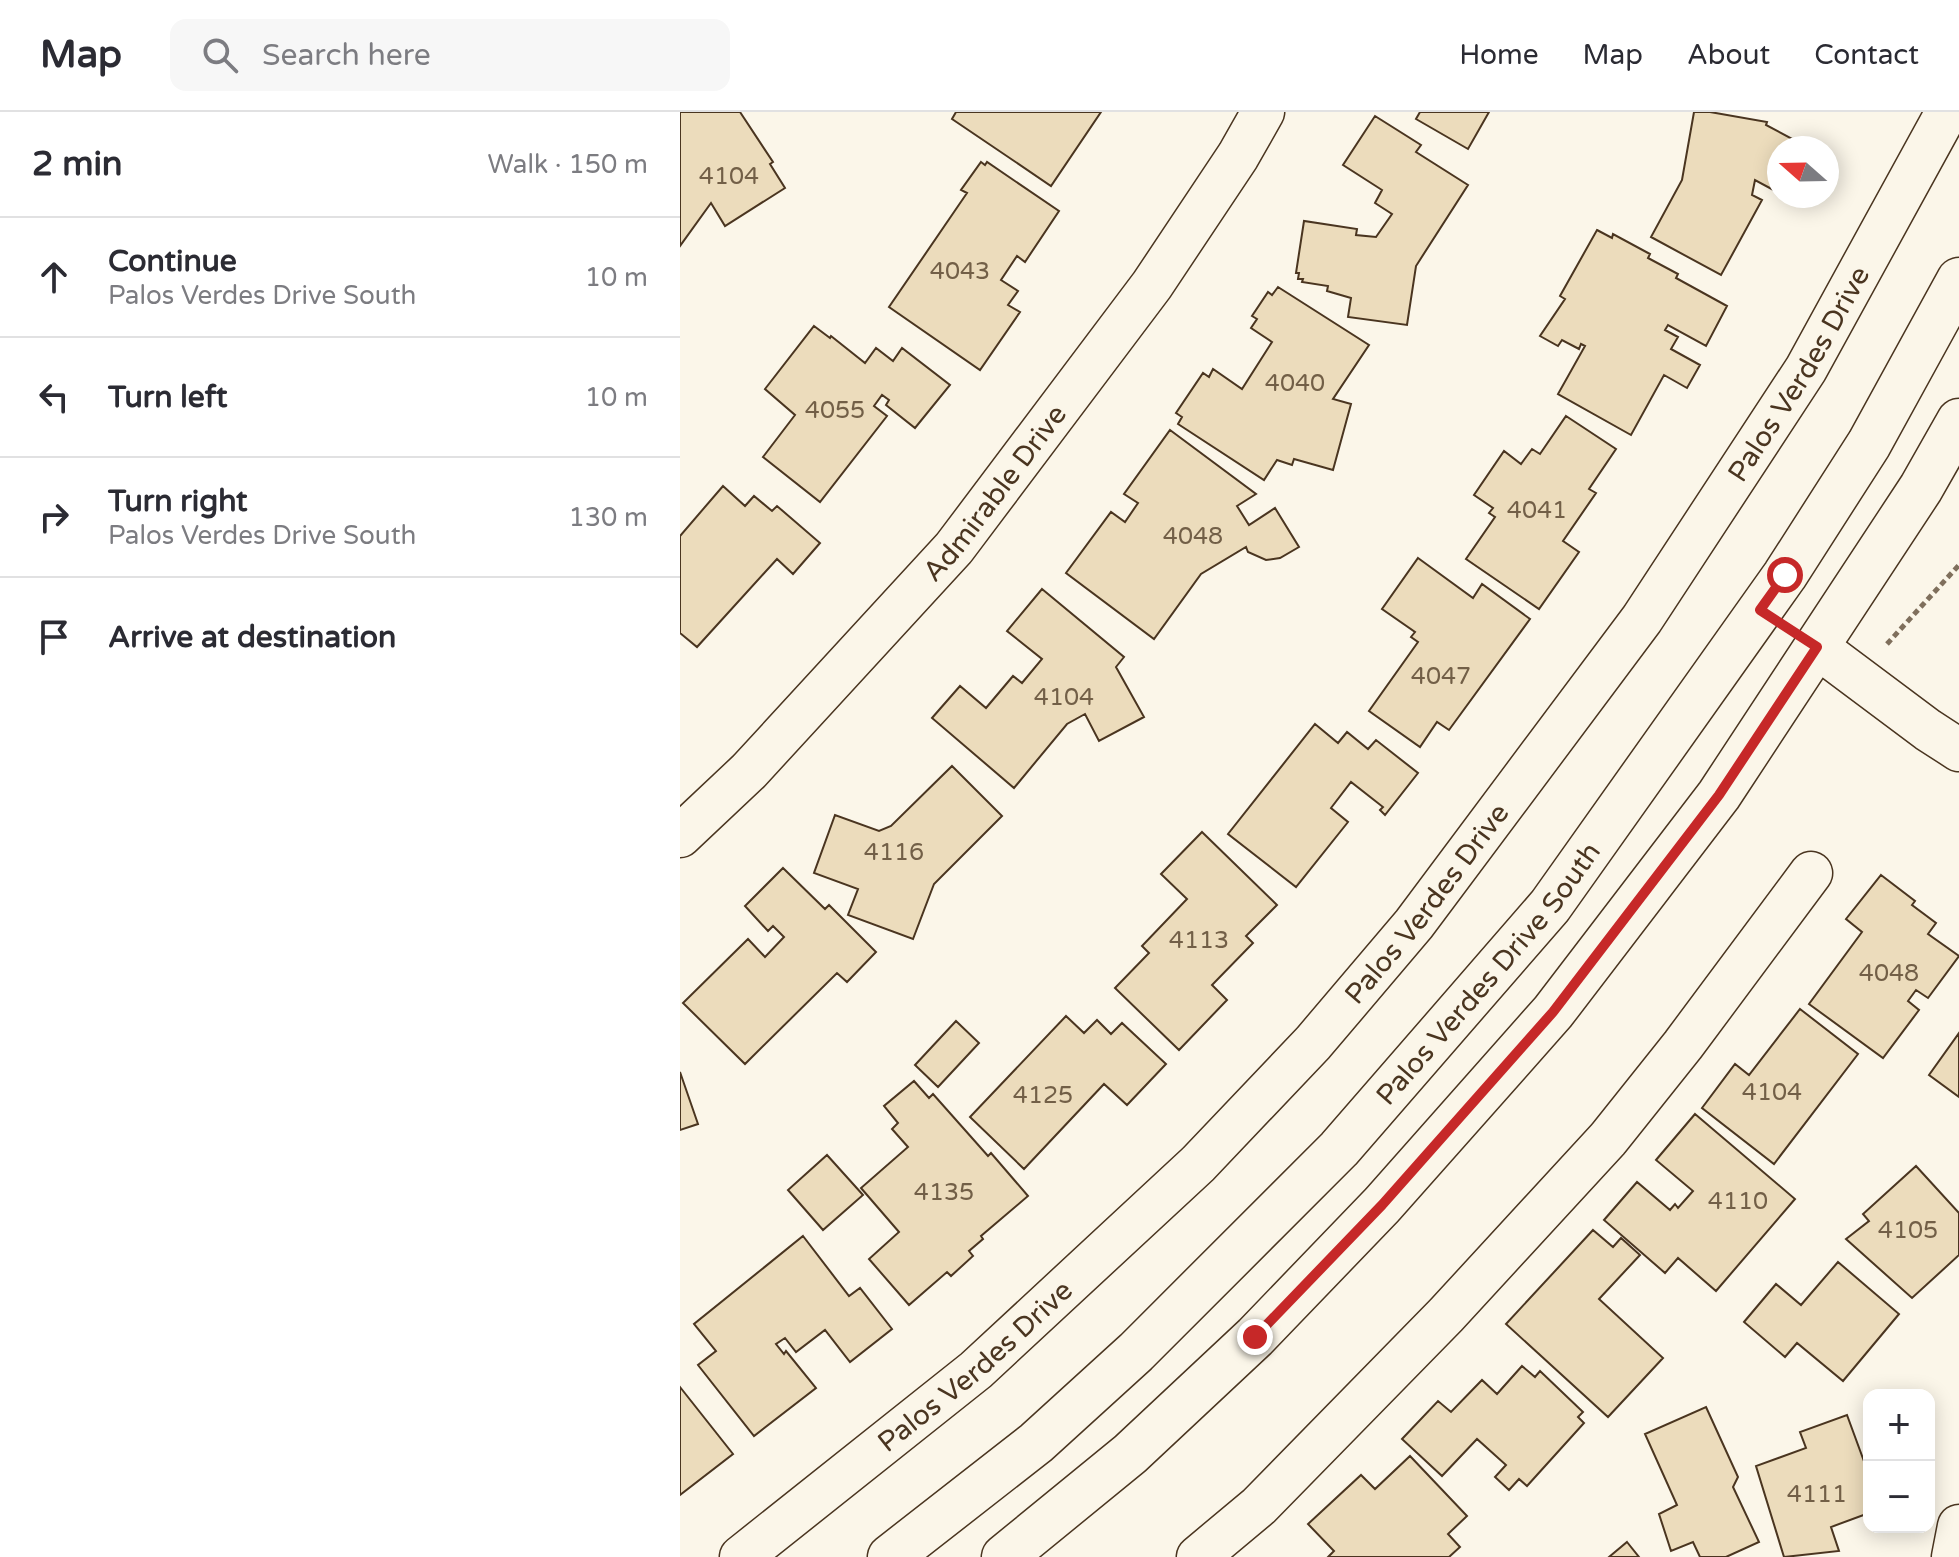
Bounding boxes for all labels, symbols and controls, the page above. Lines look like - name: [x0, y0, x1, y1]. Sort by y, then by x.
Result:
- search box: [170, 19, 730, 91]
- text: Map: [40, 32, 122, 78]
- icon: search: [198, 33, 242, 77]
- text: Search here: [262, 37, 431, 74]
- text: Home: [1459, 38, 1539, 72]
- text: Map: [1583, 38, 1643, 72]
- text: About: [1687, 38, 1770, 72]
- text: Contact: [1814, 38, 1919, 72]
- north arrow: [1767, 136, 1839, 208]
- text: 2 min: [32, 144, 123, 185]
- text: Walk · 150 m: [488, 149, 648, 180]
- house number: 4104: [699, 162, 759, 191]
- text: Continue: [108, 243, 237, 280]
- icon: ahead: [32, 255, 76, 299]
- house number: 4043: [930, 257, 990, 286]
- street label: Palos Verdes Drive: [1721, 260, 1877, 488]
- text: 10 m: [585, 262, 648, 293]
- text: Palos Verdes Drive South: [108, 280, 416, 311]
- house number: 4040: [1265, 369, 1325, 398]
- icon: left: [32, 375, 76, 419]
- text: Turn left: [108, 379, 227, 416]
- text: 10 m: [585, 382, 648, 413]
- house number: 4055: [805, 396, 865, 425]
- street label: Admirable Drive: [916, 398, 1074, 589]
- text: Turn right: [108, 483, 248, 520]
- icon: right: [32, 495, 76, 539]
- house number: 4041: [1507, 496, 1567, 525]
- text: 130 m: [568, 502, 648, 533]
- text: Palos Verdes Drive South: [108, 520, 416, 551]
- house number: 4048: [1163, 522, 1223, 551]
- route start: [1767, 557, 1803, 593]
- icon: arrive: [32, 615, 76, 659]
- text: Arrive at destination: [108, 619, 396, 656]
- house number: 4047: [1411, 662, 1471, 691]
- house number: 4104: [1034, 683, 1094, 712]
- street label: Palos Verdes Drive: [1338, 797, 1516, 1011]
- street label: Palos Verdes Drive South: [1369, 836, 1608, 1112]
- house number: 4116: [864, 838, 924, 867]
- house number: 4113: [1169, 926, 1229, 955]
- house number: 4048: [1859, 959, 1919, 988]
- house number: 4104: [1742, 1078, 1802, 1107]
- house number: 4125: [1013, 1081, 1073, 1110]
- house number: 4135: [914, 1178, 974, 1207]
- house number: 4110: [1708, 1187, 1768, 1216]
- house number: 4105: [1878, 1216, 1938, 1245]
- street label: Palos Verdes Drive: [871, 1273, 1080, 1460]
- route end: [1237, 1319, 1273, 1355]
- map controls: [1863, 1389, 1935, 1533]
- button: +: [1863, 1389, 1935, 1461]
- button: −: [1863, 1461, 1935, 1533]
- house number: 4111: [1787, 1480, 1847, 1509]

